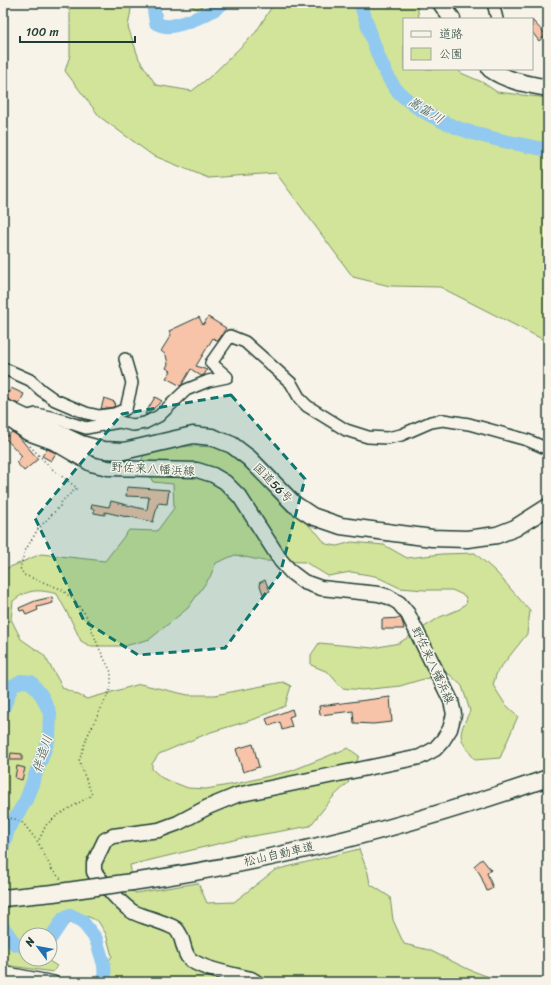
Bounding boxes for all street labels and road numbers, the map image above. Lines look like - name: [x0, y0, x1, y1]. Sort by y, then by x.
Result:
- street label: 野佐来八幡浜線: [110, 456, 196, 482]
- street label: 国道56号: [247, 457, 299, 509]
- street label: 野佐来八幡浜線: [405, 622, 461, 708]
- street label: 松山自動車道: [241, 835, 317, 873]

